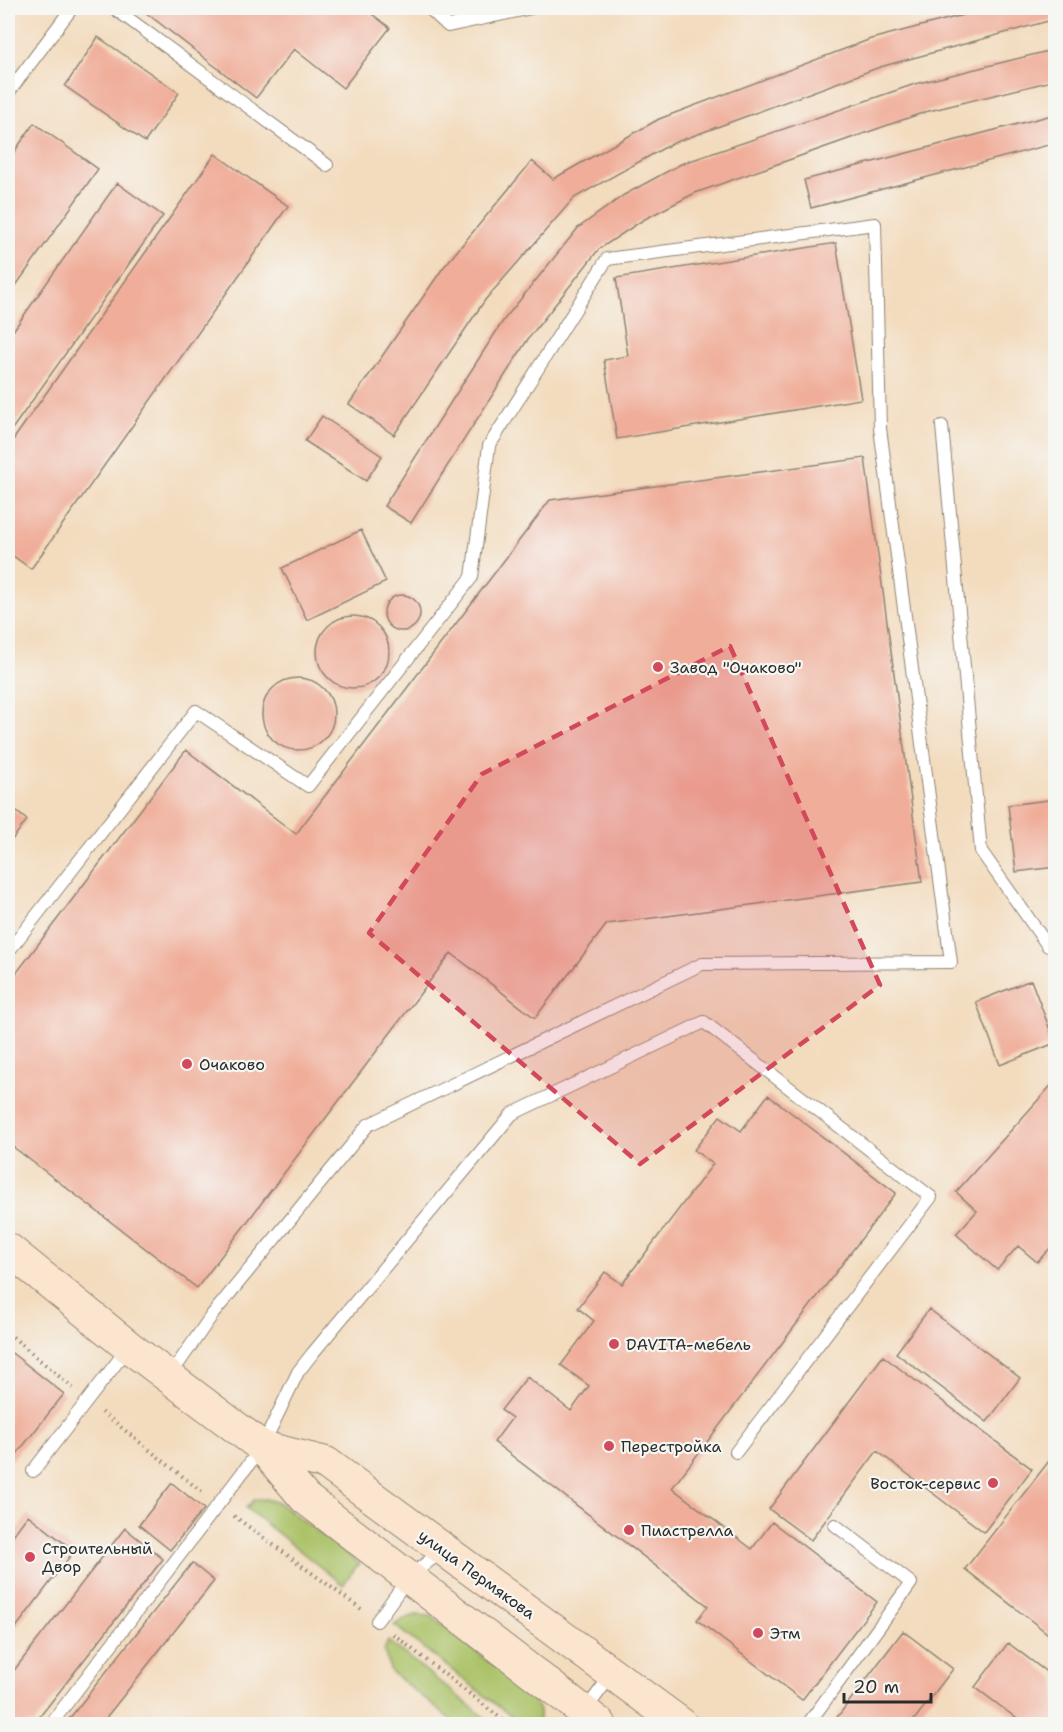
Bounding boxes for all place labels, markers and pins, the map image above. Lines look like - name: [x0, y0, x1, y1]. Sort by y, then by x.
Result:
- place label: Завод "Очаково": [670, 657, 802, 678]
- marker: Завод "Очаково": [651, 660, 665, 674]
- place label: Очаково: [199, 1054, 265, 1075]
- marker: Очаково: [180, 1057, 194, 1071]
- place label: DAVITA-мебель: [626, 1334, 751, 1355]
- marker: DAVITA-мебель: [607, 1337, 621, 1351]
- place label: Перестройка: [621, 1436, 722, 1457]
- marker: Перестройка: [602, 1439, 616, 1453]
- place label: Восток-сервис: [870, 1473, 981, 1494]
- marker: Восток-сервис: [986, 1476, 1000, 1490]
- place label: Пиастрелла: [641, 1520, 734, 1541]
- marker: Пиастрелла: [622, 1523, 636, 1537]
- place label: Строительный Двор: [42, 1538, 153, 1577]
- marker: Строительный Двор: [23, 1550, 37, 1564]
- place label: Этм: [770, 1623, 800, 1644]
- marker: Этм: [751, 1626, 765, 1640]

